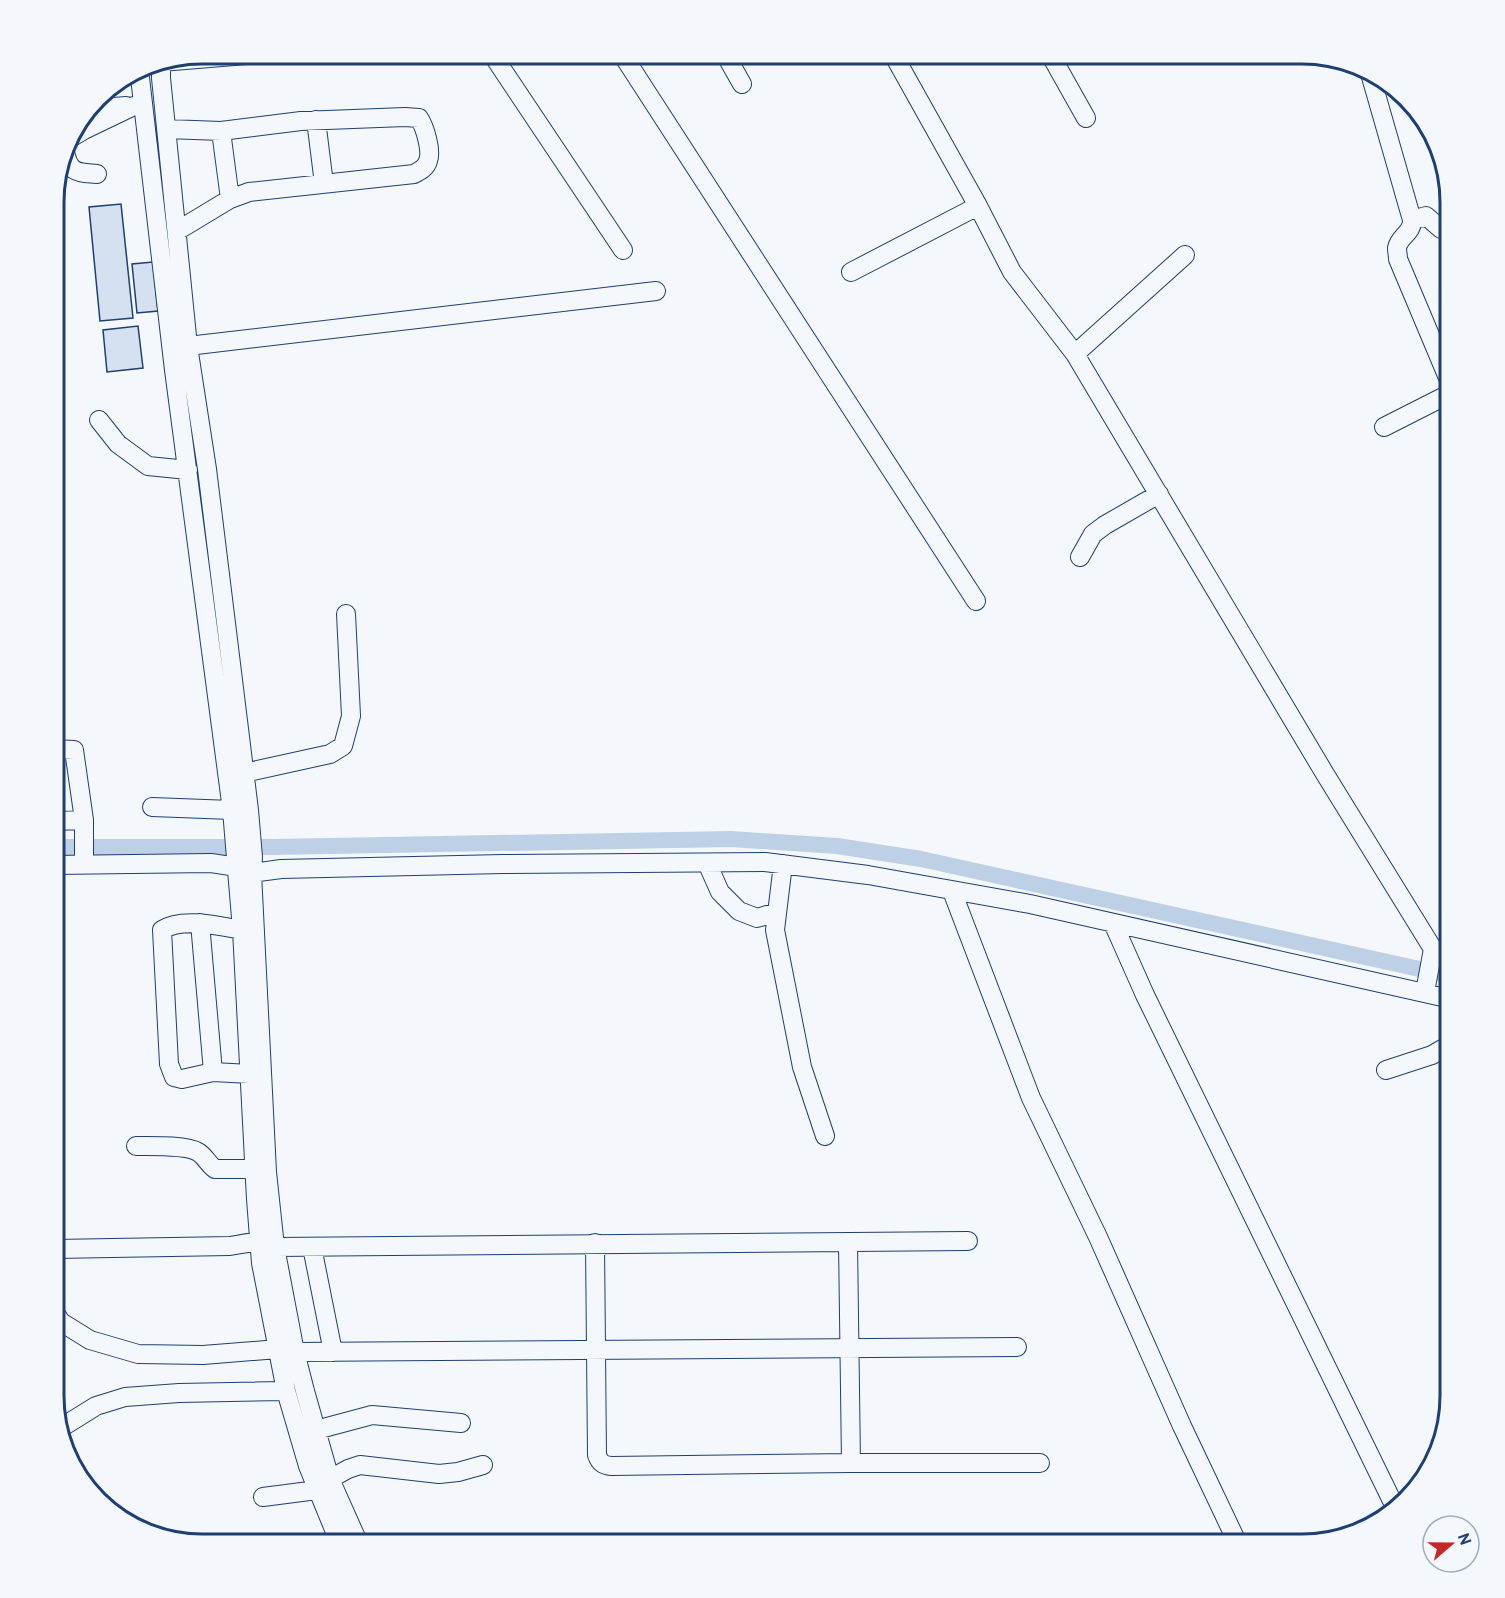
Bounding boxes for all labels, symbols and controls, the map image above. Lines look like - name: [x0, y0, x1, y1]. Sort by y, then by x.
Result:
- north arrow: [1421, 1514, 1481, 1574]
- text: N: [1452, 1531, 1475, 1548]

